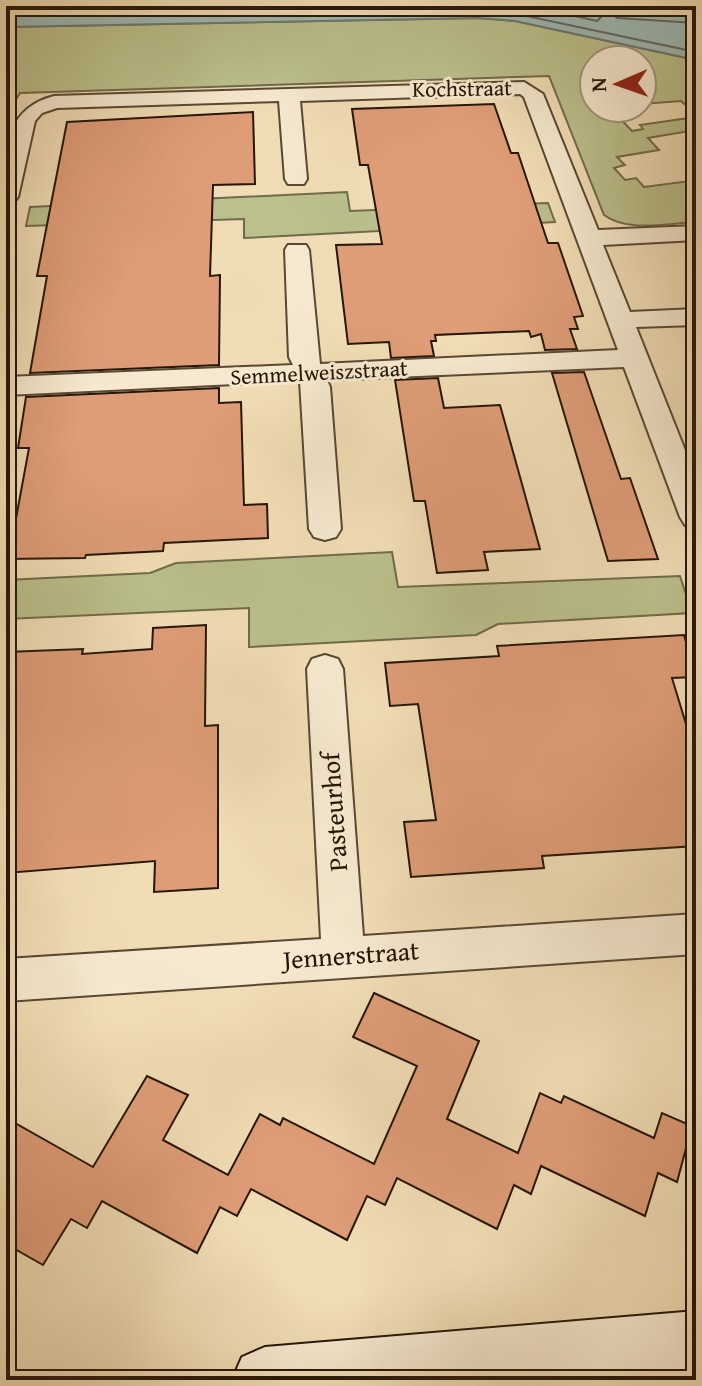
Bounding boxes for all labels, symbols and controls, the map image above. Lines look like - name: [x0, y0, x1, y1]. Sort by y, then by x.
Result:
- north arrow: [578, 44, 658, 124]
- street label: Kochstraat: [412, 71, 512, 105]
- text: N: [582, 77, 614, 93]
- street label: Semmelweiszstraat: [230, 351, 409, 393]
- street label: Pasteurhof: [310, 749, 357, 873]
- street label: Jennerstraat: [279, 930, 420, 979]

